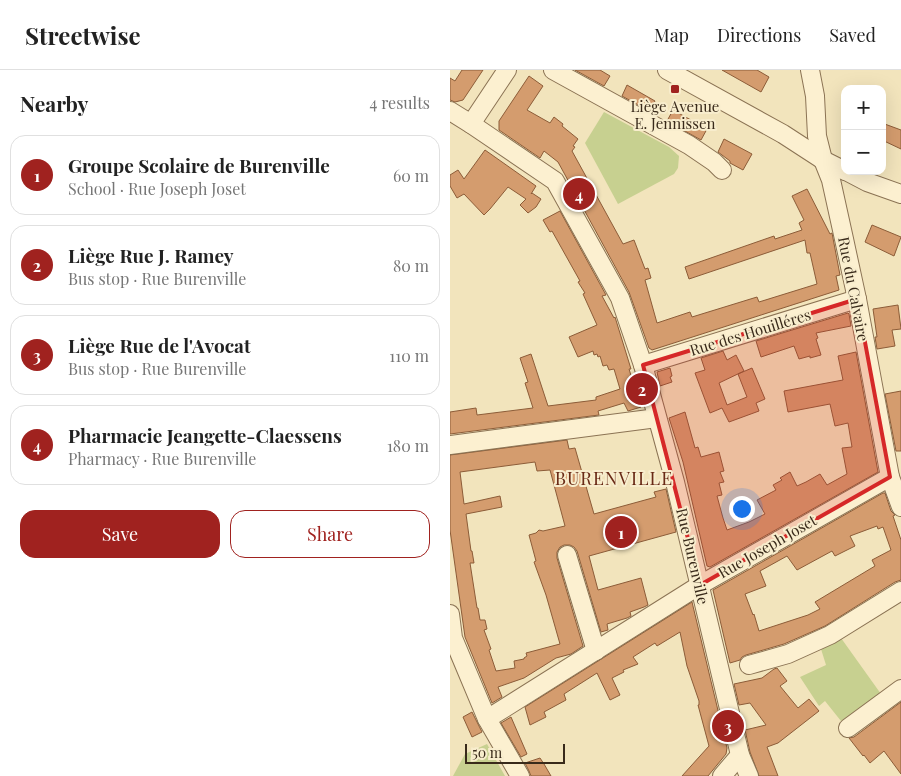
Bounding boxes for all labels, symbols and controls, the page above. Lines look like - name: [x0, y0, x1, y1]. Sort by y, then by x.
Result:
- text: Streetwise: [25, 19, 141, 51]
- text: Map: [654, 23, 689, 47]
- text: Directions: [717, 23, 801, 47]
- text: Saved: [829, 23, 876, 47]
- marker: Liège Avenue E. Jennissen: [669, 83, 681, 95]
- map controls: [841, 85, 886, 175]
- button: +: [841, 85, 886, 130]
- text: Nearby: [20, 89, 89, 117]
- text: 4 results: [369, 92, 430, 113]
- place label: Liège Avenue E. Jennissen: [631, 96, 719, 133]
- button: −: [841, 130, 886, 175]
- text: Groupe Scolaire de Burenville: [68, 152, 330, 178]
- text: 1: [34, 165, 40, 186]
- text: 60 m: [393, 165, 429, 186]
- pin: 4: [563, 175, 595, 213]
- text: School · Rue Joseph Joset: [68, 178, 246, 199]
- street label: Rue du Calvaire: [834, 235, 874, 343]
- text: Liège Rue J. Ramey: [68, 242, 234, 268]
- text: 2: [33, 255, 41, 276]
- text: 80 m: [393, 255, 429, 276]
- text: Bus stop · Rue Burenville: [68, 268, 246, 289]
- street label: Rue des Houilléres: [687, 304, 813, 360]
- text: Liège Rue de l'Avocat: [68, 332, 251, 358]
- text: 3: [33, 345, 41, 366]
- text: 110 m: [389, 345, 429, 366]
- text: Bus stop · Rue Burenville: [68, 358, 246, 379]
- pin: 2: [626, 370, 658, 408]
- text: Pharmacie Jeangette-Claessens: [68, 422, 342, 448]
- text: 4: [33, 435, 41, 456]
- text: 180 m: [387, 435, 429, 456]
- text: Pharmacy · Rue Burenville: [68, 448, 256, 469]
- district label: BURENVILLE: [555, 466, 673, 490]
- your location: [729, 496, 755, 522]
- street label: Rue Burenville: [672, 506, 714, 606]
- street label: Rue Joseph Joset: [714, 509, 820, 582]
- button: Save: [20, 510, 220, 558]
- button: Share: [230, 510, 430, 558]
- pin: 1: [605, 513, 637, 551]
- pin: 3: [712, 707, 744, 745]
- scale bar: [465, 741, 565, 764]
- text: 50 m: [472, 743, 502, 762]

